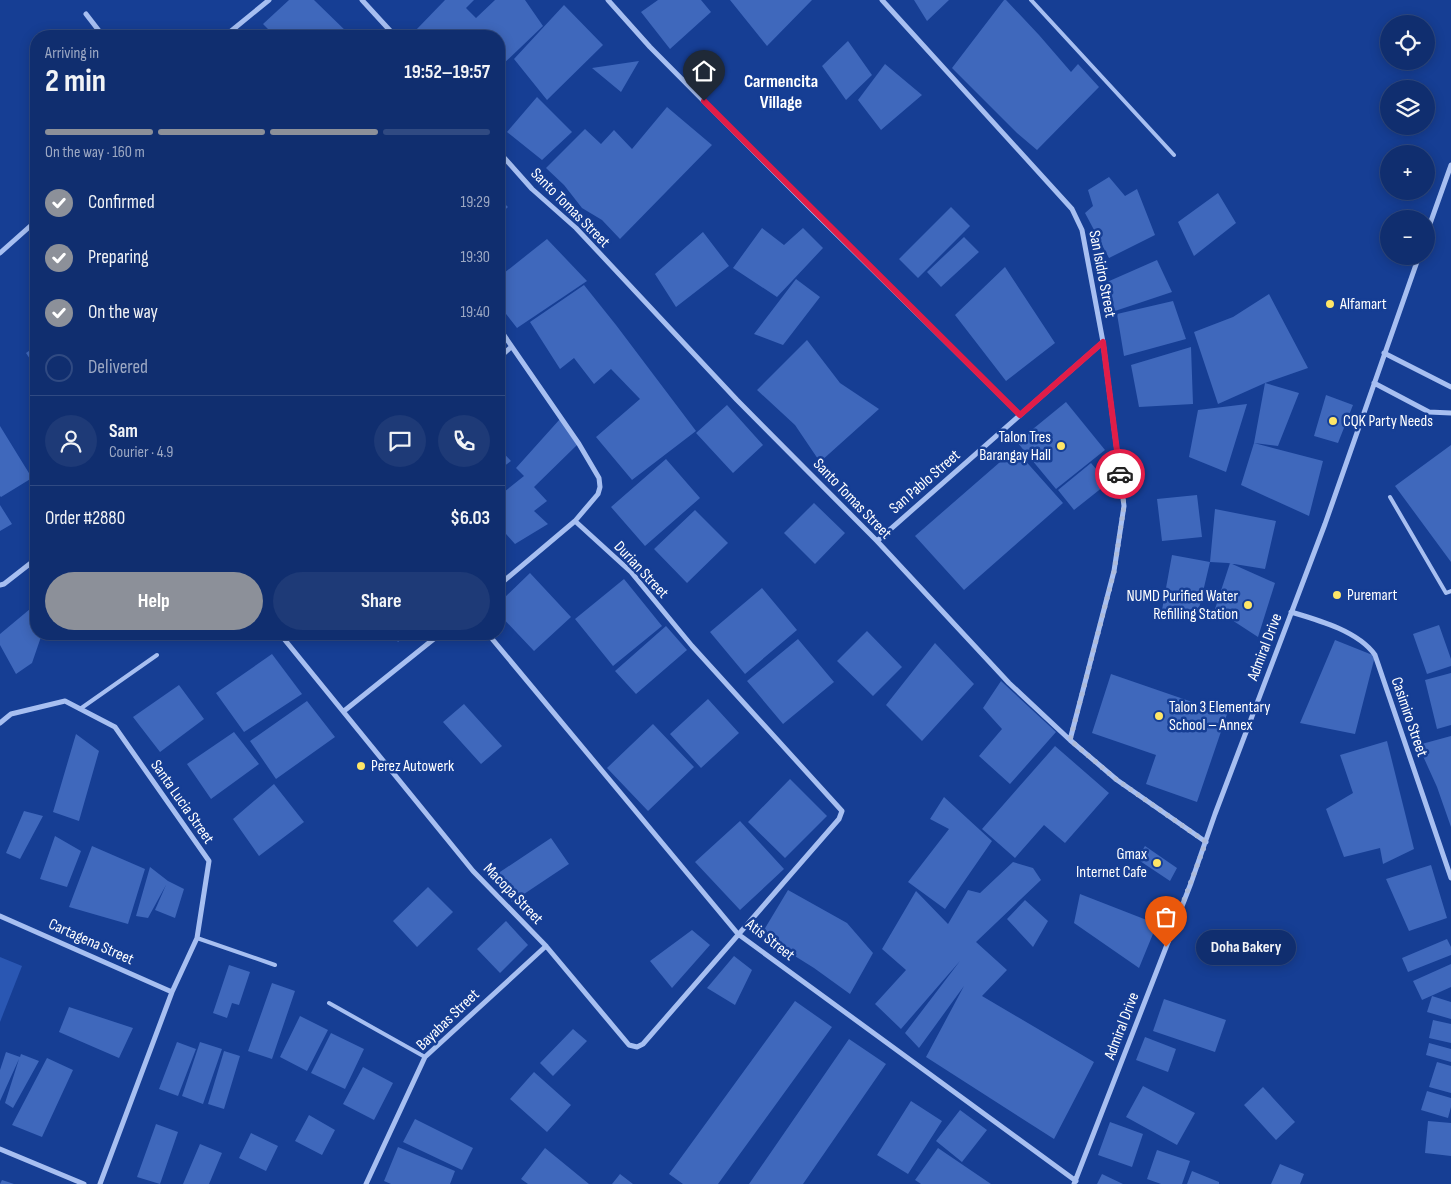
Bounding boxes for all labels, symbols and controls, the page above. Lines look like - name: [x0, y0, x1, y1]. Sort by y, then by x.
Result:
- map controls: [1380, 15, 1435, 265]
- button: locate: [1380, 15, 1435, 70]
- text: Arriving in: [45, 44, 99, 63]
- pin: [683, 50, 725, 101]
- icon: home: [690, 57, 718, 85]
- text: 19:52–19:57: [404, 61, 490, 84]
- text: 2 min: [45, 62, 106, 101]
- district label: Carmencita Village: [744, 71, 818, 113]
- button: layers: [1380, 80, 1435, 135]
- text: On the way · 160 m: [45, 143, 145, 162]
- button: +: [1380, 145, 1435, 200]
- street label: Santo Tomas Street: [526, 164, 614, 252]
- icon: check: [45, 189, 73, 217]
- text: Confirmed: [88, 191, 155, 214]
- text: 19:29: [461, 193, 490, 212]
- button: −: [1380, 210, 1435, 265]
- street label: San Isidro Street: [1084, 229, 1120, 319]
- icon: check: [45, 244, 73, 272]
- text: Preparing: [88, 246, 149, 269]
- text: 19:30: [460, 248, 490, 267]
- place label: Alfamart: [1339, 295, 1387, 314]
- marker: Alfamart: [1324, 298, 1336, 310]
- icon: check: [45, 299, 73, 327]
- text: On the way: [88, 301, 158, 324]
- text: 19:40: [460, 303, 490, 322]
- text: Delivered: [88, 356, 148, 379]
- place label: CQK Party Needs: [1343, 412, 1433, 431]
- button: person: [45, 415, 97, 467]
- button: chat: [374, 415, 426, 467]
- button: phone: [438, 415, 490, 467]
- marker: CQK Party Needs: [1327, 415, 1339, 427]
- text: Sam: [109, 420, 138, 443]
- place label: Talon Tres Barangay Hall: [979, 428, 1051, 465]
- marker: Talon Tres Barangay Hall: [1055, 440, 1067, 452]
- text: Courier · 4.9: [109, 443, 173, 462]
- street label: San Pablo Street: [886, 446, 964, 518]
- courier: [1095, 449, 1145, 499]
- street label: Santo Tomas Street: [809, 455, 895, 543]
- icon: car: [1106, 460, 1134, 488]
- text: Order #2880: [45, 507, 125, 530]
- text: $6.03: [450, 507, 490, 530]
- street label: Durian Street: [610, 537, 672, 603]
- button: Help: [45, 572, 263, 630]
- button: Share: [273, 572, 490, 630]
- place label: Puremart: [1347, 586, 1397, 605]
- place label: NUMD Purified Water Refilling Station: [1126, 587, 1238, 624]
- marker: Puremart: [1331, 589, 1343, 601]
- marker: NUMD Purified Water Refilling Station: [1242, 599, 1254, 611]
- street label: Admiral Drive: [1243, 611, 1287, 684]
- street label: Casimiro Street: [1387, 675, 1432, 759]
- place label: Talon 3 Elementary School – Annex: [1169, 698, 1270, 735]
- marker: Talon 3 Elementary School – Annex: [1153, 710, 1165, 722]
- street label: Santa Lucia Street: [146, 756, 218, 848]
- place label: Perez Autowerk: [371, 757, 454, 776]
- marker: Perez Autowerk: [355, 760, 367, 772]
- place label: Gmax Internet Cafe: [1076, 845, 1147, 882]
- marker: Gmax Internet Cafe: [1151, 857, 1163, 869]
- street label: Macopa Street: [479, 859, 547, 929]
- pin: [1145, 896, 1187, 947]
- icon: bag: [1152, 903, 1180, 931]
- street label: Atis Street: [741, 914, 798, 965]
- street label: Cartagena Street: [45, 915, 137, 969]
- callout: Doha Bakery: [1196, 930, 1296, 964]
- text: Doha Bakery: [1211, 938, 1281, 957]
- street label: Bayabas Street: [413, 985, 484, 1055]
- street label: Admiral Drive: [1100, 990, 1144, 1063]

